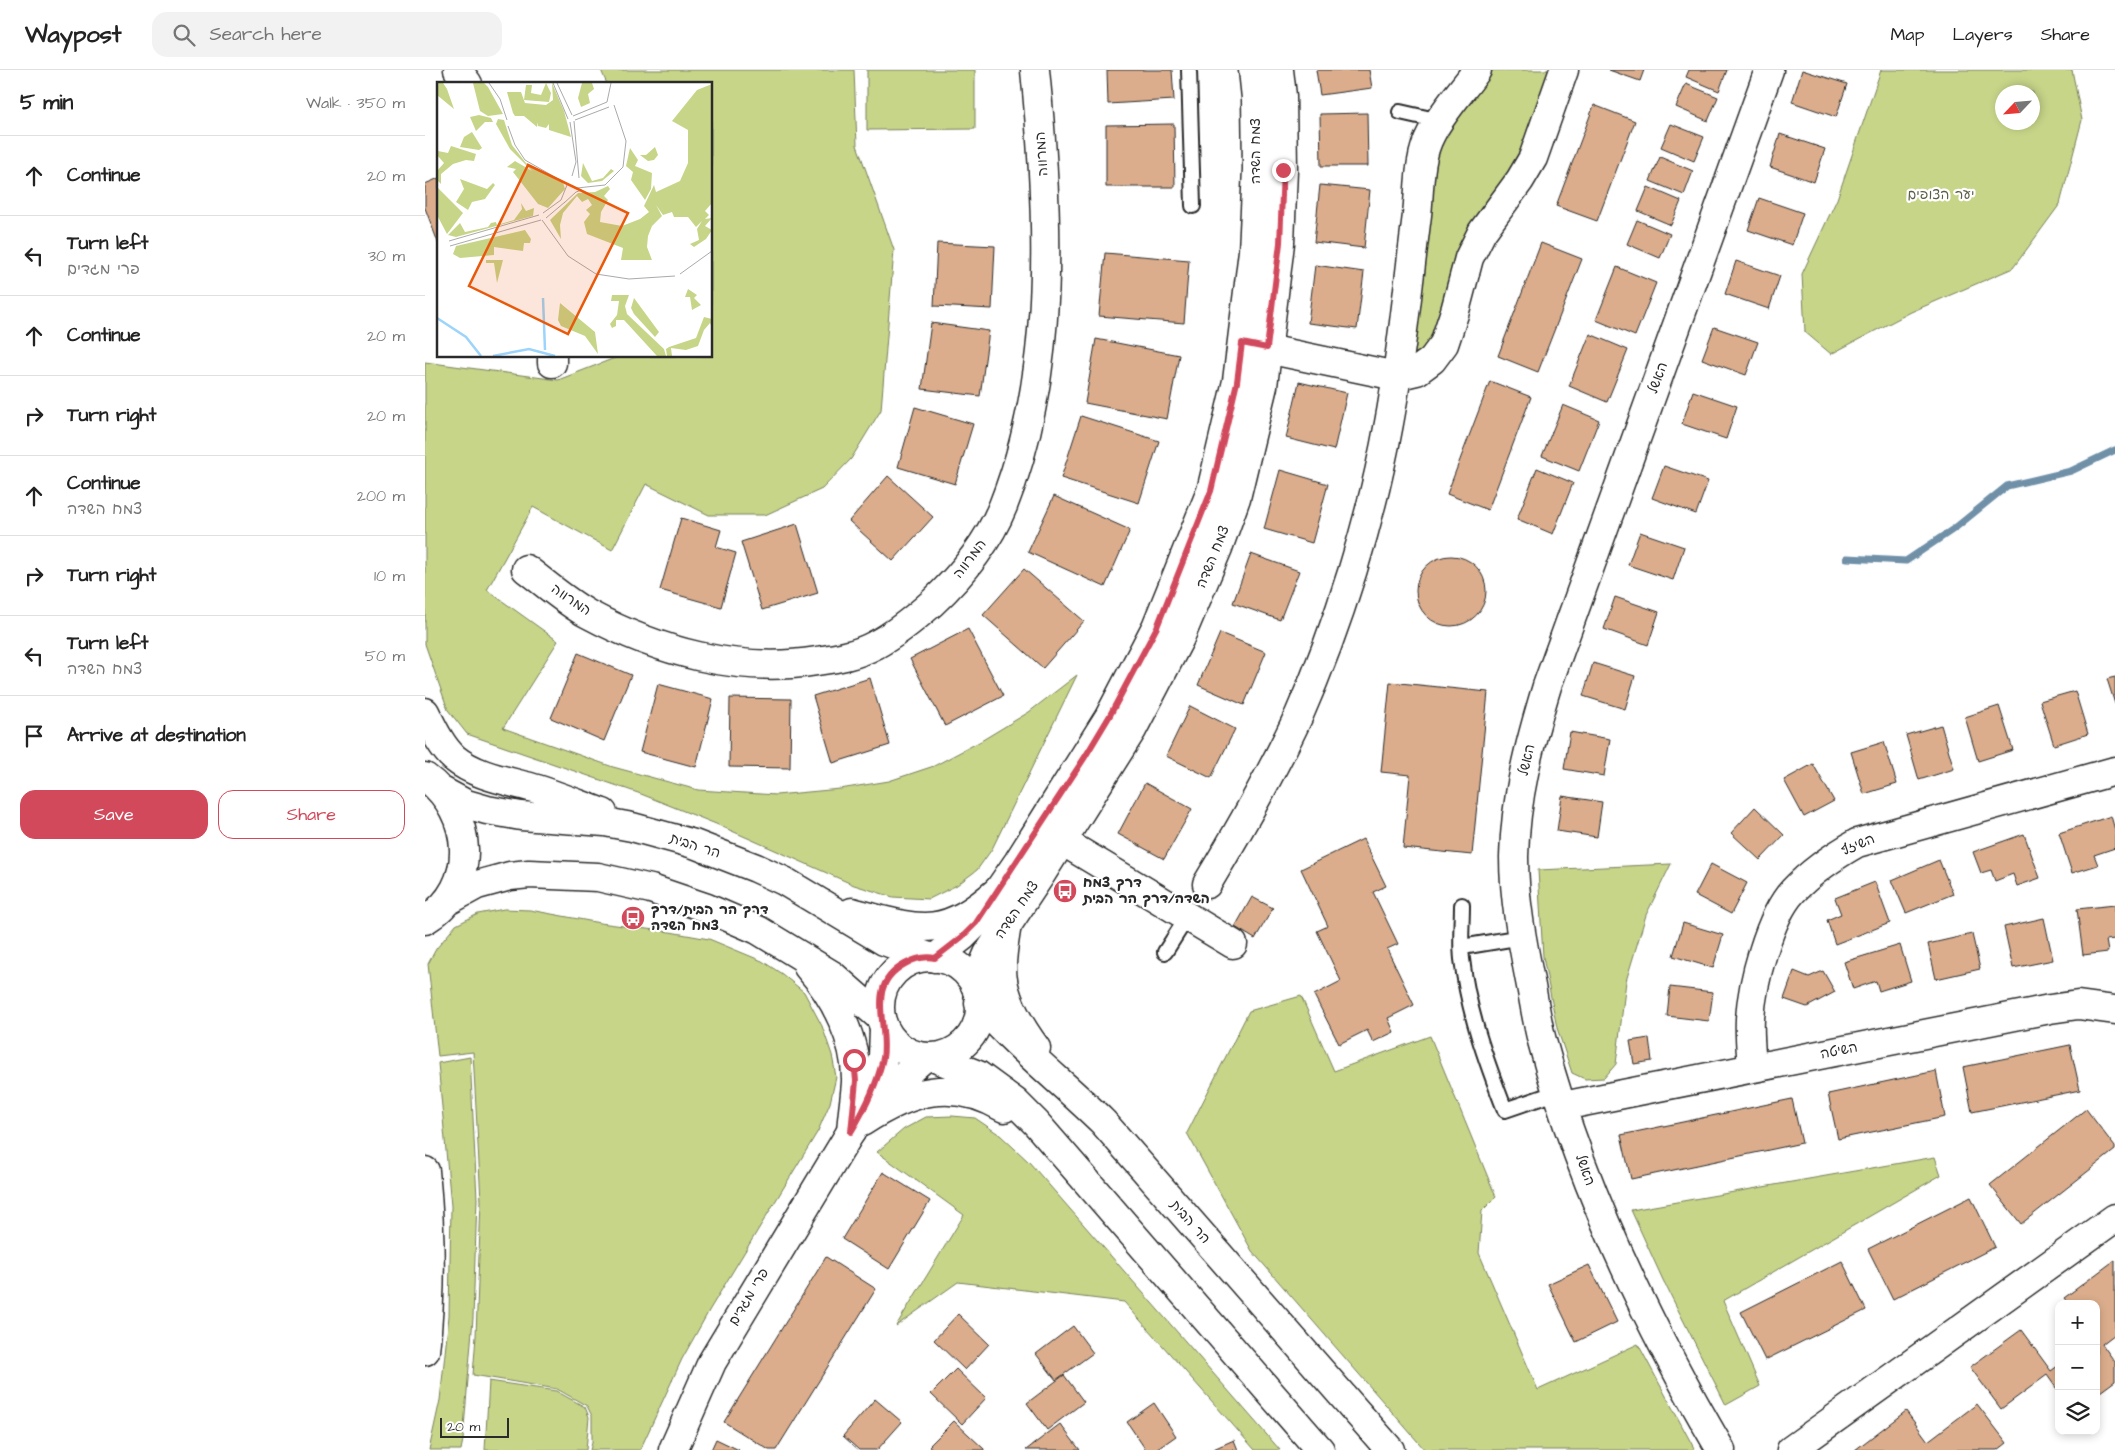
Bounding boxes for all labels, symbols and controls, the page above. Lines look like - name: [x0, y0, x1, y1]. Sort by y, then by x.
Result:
- search box: [152, 12, 502, 57]
- text: Waypost: [25, 18, 122, 52]
- icon: search: [170, 21, 198, 49]
- text: Search here: [210, 21, 322, 48]
- text: Map: [1890, 22, 1924, 47]
- text: Layers: [1952, 22, 2013, 47]
- text: Share: [2041, 22, 2090, 47]
- inset map: [437, 82, 713, 358]
- north arrow: [1995, 85, 2040, 130]
- text: 5 min: [20, 88, 73, 117]
- text: Walk · 350 m: [306, 92, 405, 114]
- street label: צמח השדה: [1246, 118, 1266, 184]
- street label: המרווה: [1030, 131, 1054, 177]
- route end: [1272, 159, 1295, 182]
- icon: ahead: [20, 162, 48, 190]
- text: Continue: [67, 162, 141, 189]
- text: 20 m: [367, 165, 405, 187]
- park label: יער הצופים: [1908, 185, 1974, 205]
- text: Turn left: [67, 230, 148, 257]
- icon: left: [20, 242, 48, 270]
- text: 30 m: [368, 245, 405, 267]
- text: פרי מגדים: [67, 258, 140, 280]
- icon: ahead: [20, 322, 48, 350]
- text: Continue: [67, 322, 141, 349]
- text: 20 m: [367, 325, 405, 347]
- street label: האשל: [1643, 359, 1673, 397]
- icon: right: [20, 402, 48, 430]
- text: Turn right: [67, 402, 156, 429]
- text: 20 m: [367, 405, 405, 427]
- text: Continue: [67, 470, 141, 497]
- icon: ahead: [20, 482, 48, 510]
- text: 200 m: [357, 485, 405, 507]
- text: צמח השדה: [67, 498, 142, 520]
- street label: צמח השדה: [1191, 523, 1235, 591]
- street label: המרווה: [949, 535, 991, 583]
- icon: right: [20, 562, 48, 590]
- text: Turn right: [67, 562, 156, 589]
- text: 10 m: [374, 565, 405, 587]
- street label: המרווה: [547, 579, 595, 621]
- text: Turn left: [67, 630, 148, 657]
- icon: left: [20, 642, 48, 670]
- text: 50 m: [365, 645, 405, 667]
- text: צמח השדה: [67, 658, 142, 680]
- icon: arrive: [20, 722, 48, 750]
- text: Arrive at destination: [67, 722, 246, 749]
- street label: האשל: [1514, 742, 1540, 778]
- button: Save: [20, 790, 208, 839]
- button: Share: [218, 790, 405, 839]
- street label: הר הבית: [666, 828, 723, 864]
- street label: השיזף: [1838, 829, 1878, 861]
- place label: דרך צמח השדה/דרך הר הבית: [1082, 873, 1210, 909]
- street label: צמח השדה: [990, 877, 1044, 943]
- bus stop icon: דרך צמח השדה/דרך הר הבית: [1052, 878, 1078, 904]
- place label: דרך הר הבית/דרך צמח השדה: [651, 900, 769, 936]
- bus stop icon: דרך הר הבית/דרך צמח השדה: [620, 905, 646, 931]
- street label: השיטה: [1819, 1038, 1859, 1064]
- route start: [843, 1049, 866, 1072]
- street label: האשל: [1570, 1151, 1600, 1189]
- street label: הר הבית: [1165, 1195, 1215, 1248]
- street label: פרי מגדים: [724, 1265, 774, 1329]
- map controls: [2055, 1300, 2100, 1435]
- button: +: [2055, 1300, 2100, 1345]
- button: −: [2055, 1345, 2100, 1390]
- button: layers: [2055, 1390, 2100, 1435]
- scale bar: [440, 1415, 509, 1438]
- text: 20 m: [447, 1417, 480, 1437]

